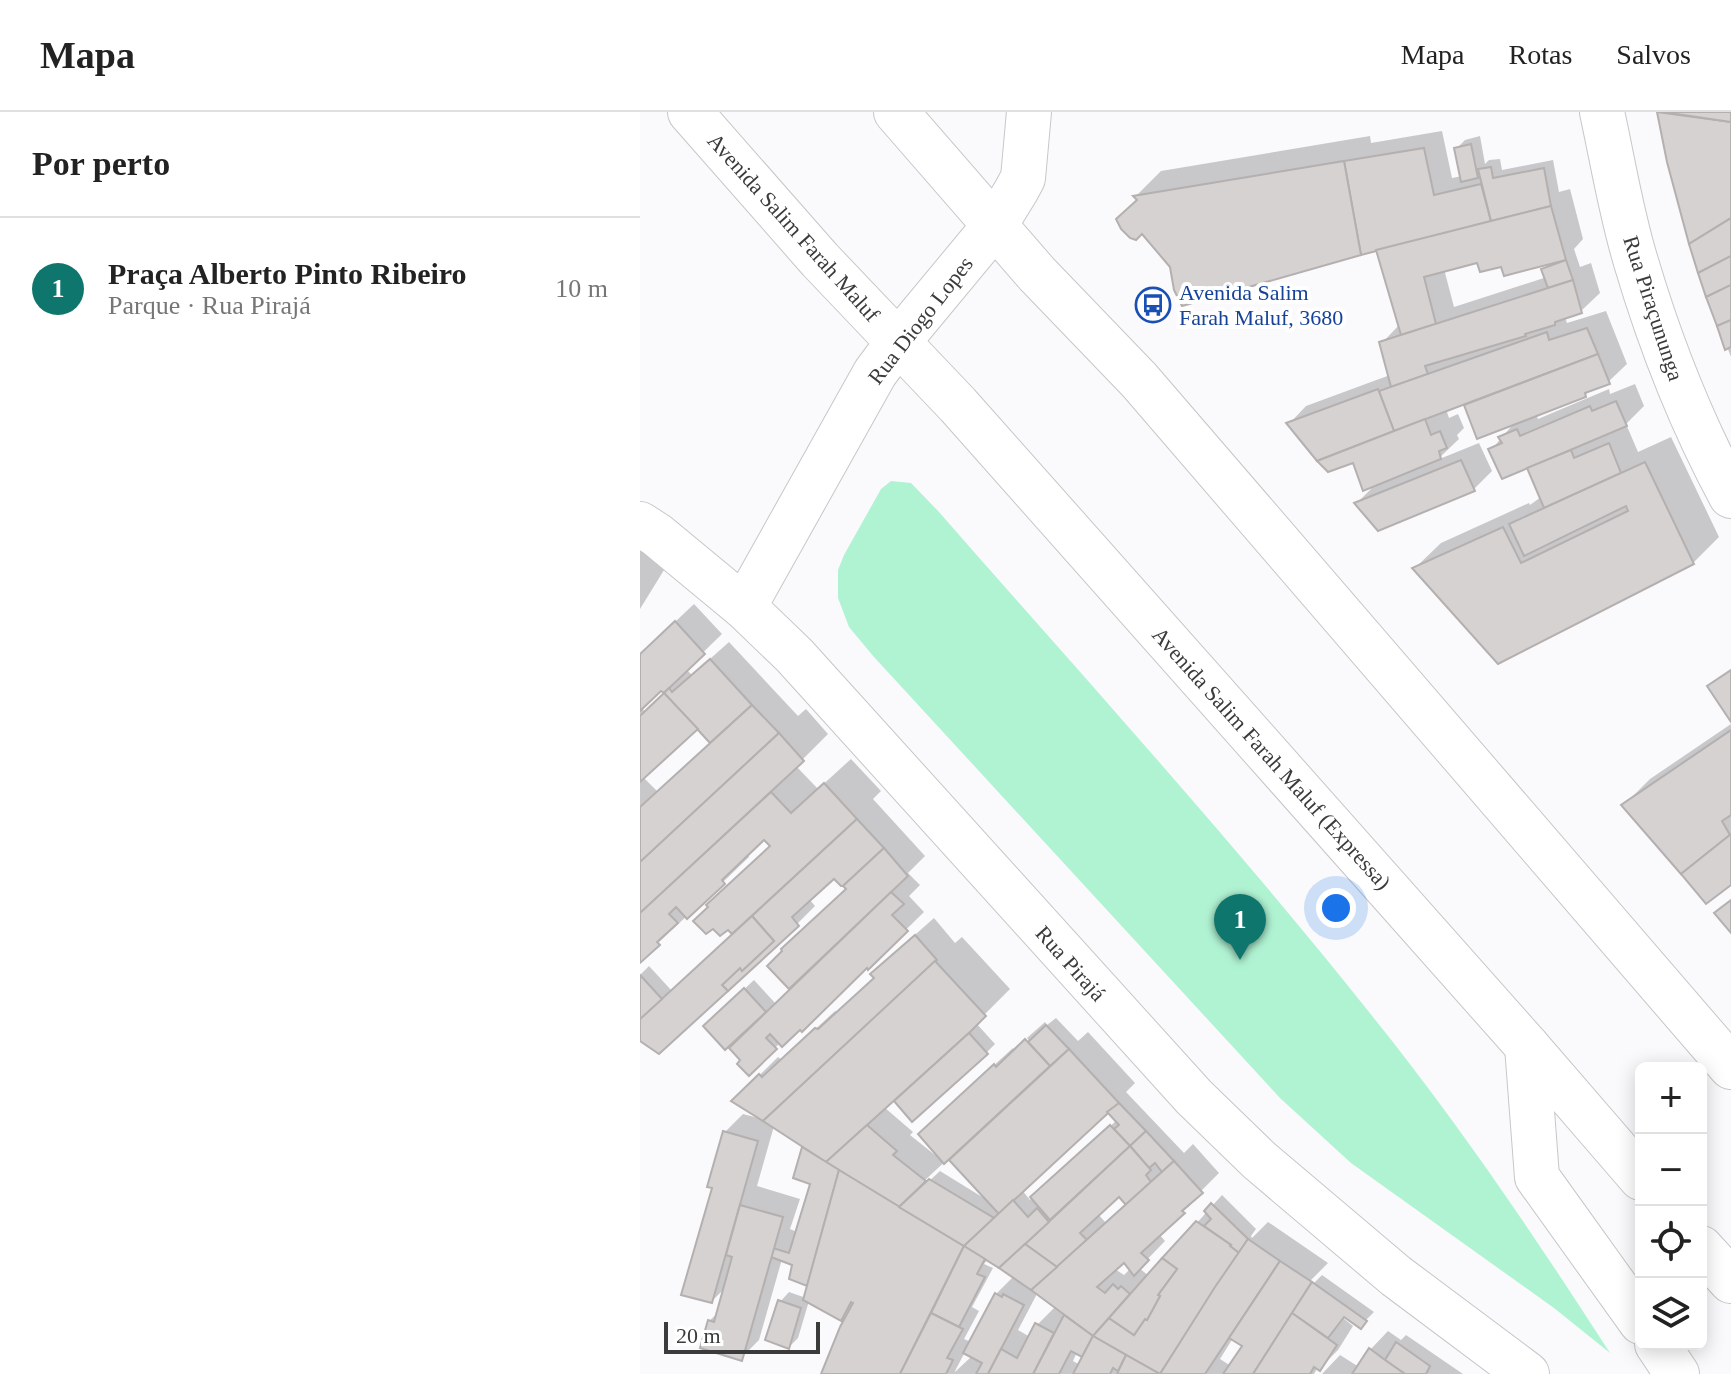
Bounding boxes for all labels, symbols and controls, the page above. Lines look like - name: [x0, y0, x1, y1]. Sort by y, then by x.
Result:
- text: Mapa: [40, 34, 135, 76]
- text: Mapa: [1401, 39, 1465, 70]
- text: Rotas: [1509, 39, 1572, 70]
- text: Salvos: [1616, 39, 1691, 70]
- street label: Avenida Salim Farah Maluf: [703, 128, 885, 327]
- text: Por perto: [32, 145, 170, 182]
- street label: Rua Piraçununga: [1618, 233, 1689, 384]
- street label: Rua Diogo Lopes: [863, 251, 978, 389]
- text: Praça Alberto Pinto Ribeiro: [108, 257, 467, 290]
- text: 1: [52, 274, 65, 303]
- text: 10 m: [555, 274, 608, 303]
- place label: Avenida Salim Farah Maluf, 3680: [1179, 280, 1343, 330]
- bus stop icon: Avenida Salim Farah Maluf, 3680: [1134, 286, 1172, 324]
- text: Parque · Rua Pirajá: [108, 291, 311, 320]
- street label: Avenida Salim Farah Maluf (Expressa): [1147, 622, 1396, 895]
- your location: [1316, 888, 1356, 928]
- pin: 1: [1214, 894, 1266, 960]
- street label: Rua Pirajá: [1030, 921, 1111, 1006]
- map controls: [1635, 1062, 1707, 1350]
- button: +: [1635, 1062, 1707, 1134]
- button: −: [1635, 1134, 1707, 1206]
- button: locate: [1635, 1206, 1707, 1278]
- button: layers: [1635, 1278, 1707, 1350]
- scale bar: [664, 1318, 820, 1354]
- text: 20 m: [676, 1323, 721, 1348]

